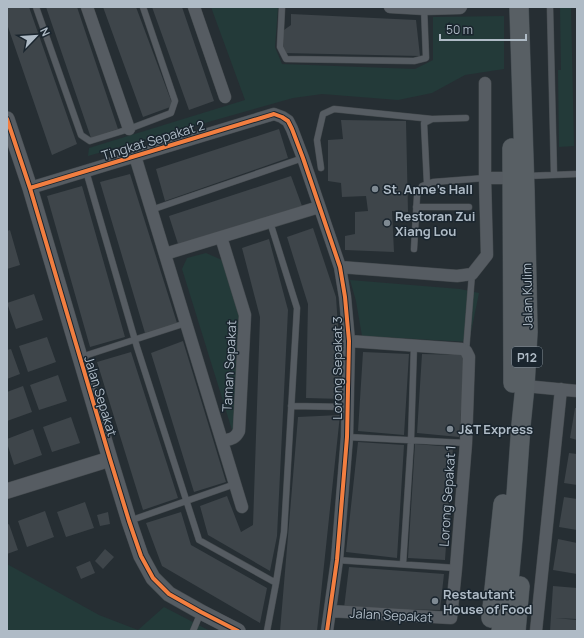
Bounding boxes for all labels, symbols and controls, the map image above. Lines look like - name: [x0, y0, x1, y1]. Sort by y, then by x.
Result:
- north arrow: [16, 16, 56, 56]
- scale bar: [440, 16, 526, 42]
- text: 50 m: [446, 21, 473, 38]
- text: N: [37, 25, 54, 38]
- street label: Tingkat Sepakat 2: [99, 116, 207, 164]
- place label: St. Anne's Hall: [383, 180, 473, 198]
- marker: St. Anne's Hall: [370, 184, 380, 194]
- place label: Restoran Zui Xiang Lou: [395, 207, 475, 240]
- marker: Restoran Zui Xiang Lou: [382, 218, 392, 228]
- street label: Jalan Kulim: [517, 263, 537, 329]
- street label: Lorong Sepakat 3: [328, 316, 346, 420]
- street label: Taman Sepakat: [218, 320, 240, 412]
- road number: P12: [512, 347, 542, 367]
- street label: Jalan Sepakat: [80, 354, 122, 438]
- place label: J&T Express: [458, 420, 533, 438]
- marker: J&T Express: [445, 424, 455, 434]
- street label: Lorong Sepakat 1: [434, 445, 460, 547]
- place label: Restautant House of Food: [443, 585, 532, 618]
- marker: Restautant House of Food: [430, 596, 440, 606]
- street label: Jalan Sepakat: [349, 604, 433, 626]

